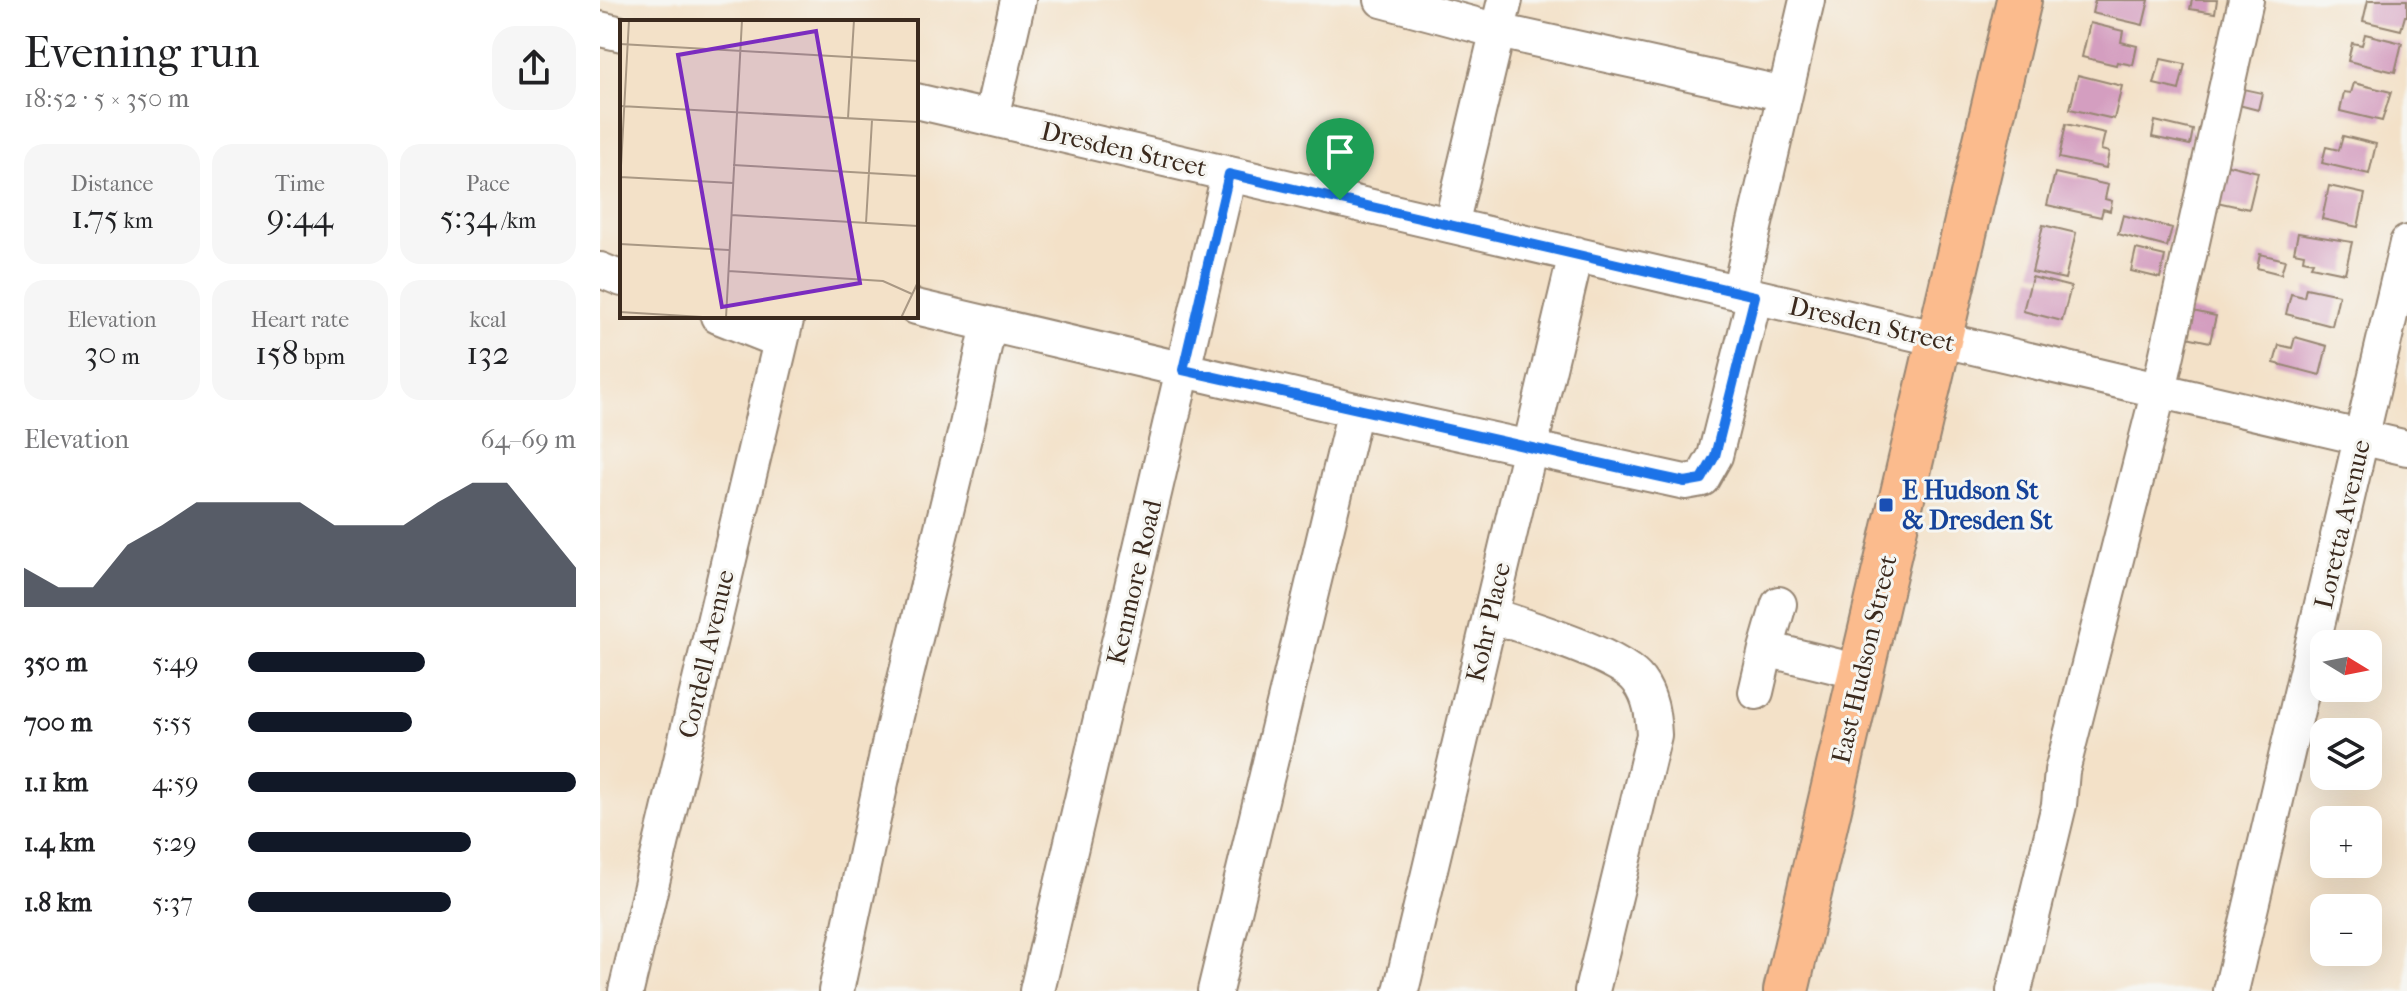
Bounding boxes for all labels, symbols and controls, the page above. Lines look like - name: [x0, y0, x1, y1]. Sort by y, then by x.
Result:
- inset map: [620, 20, 918, 318]
- button: share: [492, 26, 576, 110]
- text: Evening run: [24, 27, 259, 78]
- text: 18:52 · 5 × 350 m: [24, 83, 189, 114]
- street label: Dresden Street: [1038, 115, 1211, 184]
- pin: [1306, 118, 1374, 200]
- icon: arrive: [1318, 130, 1362, 174]
- text: Distance: [71, 171, 153, 197]
- text: Time: [275, 171, 325, 197]
- text: Pace: [466, 171, 510, 197]
- text: 1.75: [71, 197, 119, 237]
- text: 9:44: [267, 197, 333, 237]
- text: 5:34: [440, 197, 497, 237]
- text: km: [119, 208, 153, 234]
- text: /km: [497, 208, 536, 234]
- street label: Dresden Street: [1786, 290, 1959, 359]
- text: Elevation: [68, 307, 156, 333]
- text: Heart rate: [251, 307, 349, 333]
- text: kcal: [469, 307, 507, 333]
- text: 30: [84, 333, 117, 373]
- text: 158: [255, 333, 299, 373]
- text: 132: [466, 333, 510, 373]
- text: m: [117, 344, 140, 370]
- text: bpm: [299, 344, 345, 370]
- text: Elevation: [24, 424, 129, 455]
- text: 64–69 m: [480, 424, 576, 455]
- street label: Loretta Avenue: [2308, 436, 2377, 612]
- place label: E Hudson St & Dresden St: [1902, 475, 2053, 536]
- street label: Kenmore Road: [1100, 496, 1169, 668]
- marker: E Hudson St & Dresden St: [1877, 496, 1895, 514]
- street label: East Hudson Street: [1825, 551, 1904, 767]
- street label: Kohr Place: [1460, 559, 1517, 685]
- street label: Cordell Avenue: [672, 567, 741, 741]
- north arrow: [2310, 630, 2382, 702]
- map controls: [2310, 630, 2382, 966]
- text: 350 m: [24, 647, 87, 678]
- text: 5:49: [152, 647, 199, 678]
- text: 700 m: [24, 707, 92, 738]
- text: 5:55: [152, 707, 192, 738]
- button: layers: [2310, 718, 2382, 790]
- text: 1.1 km: [24, 767, 88, 798]
- text: 4:59: [152, 767, 199, 798]
- button: +: [2310, 806, 2382, 878]
- text: 1.4 km: [24, 827, 95, 858]
- text: 5:29: [152, 827, 197, 858]
- text: 1.8 km: [24, 887, 92, 918]
- text: 5:37: [152, 887, 193, 918]
- button: −: [2310, 894, 2382, 966]

